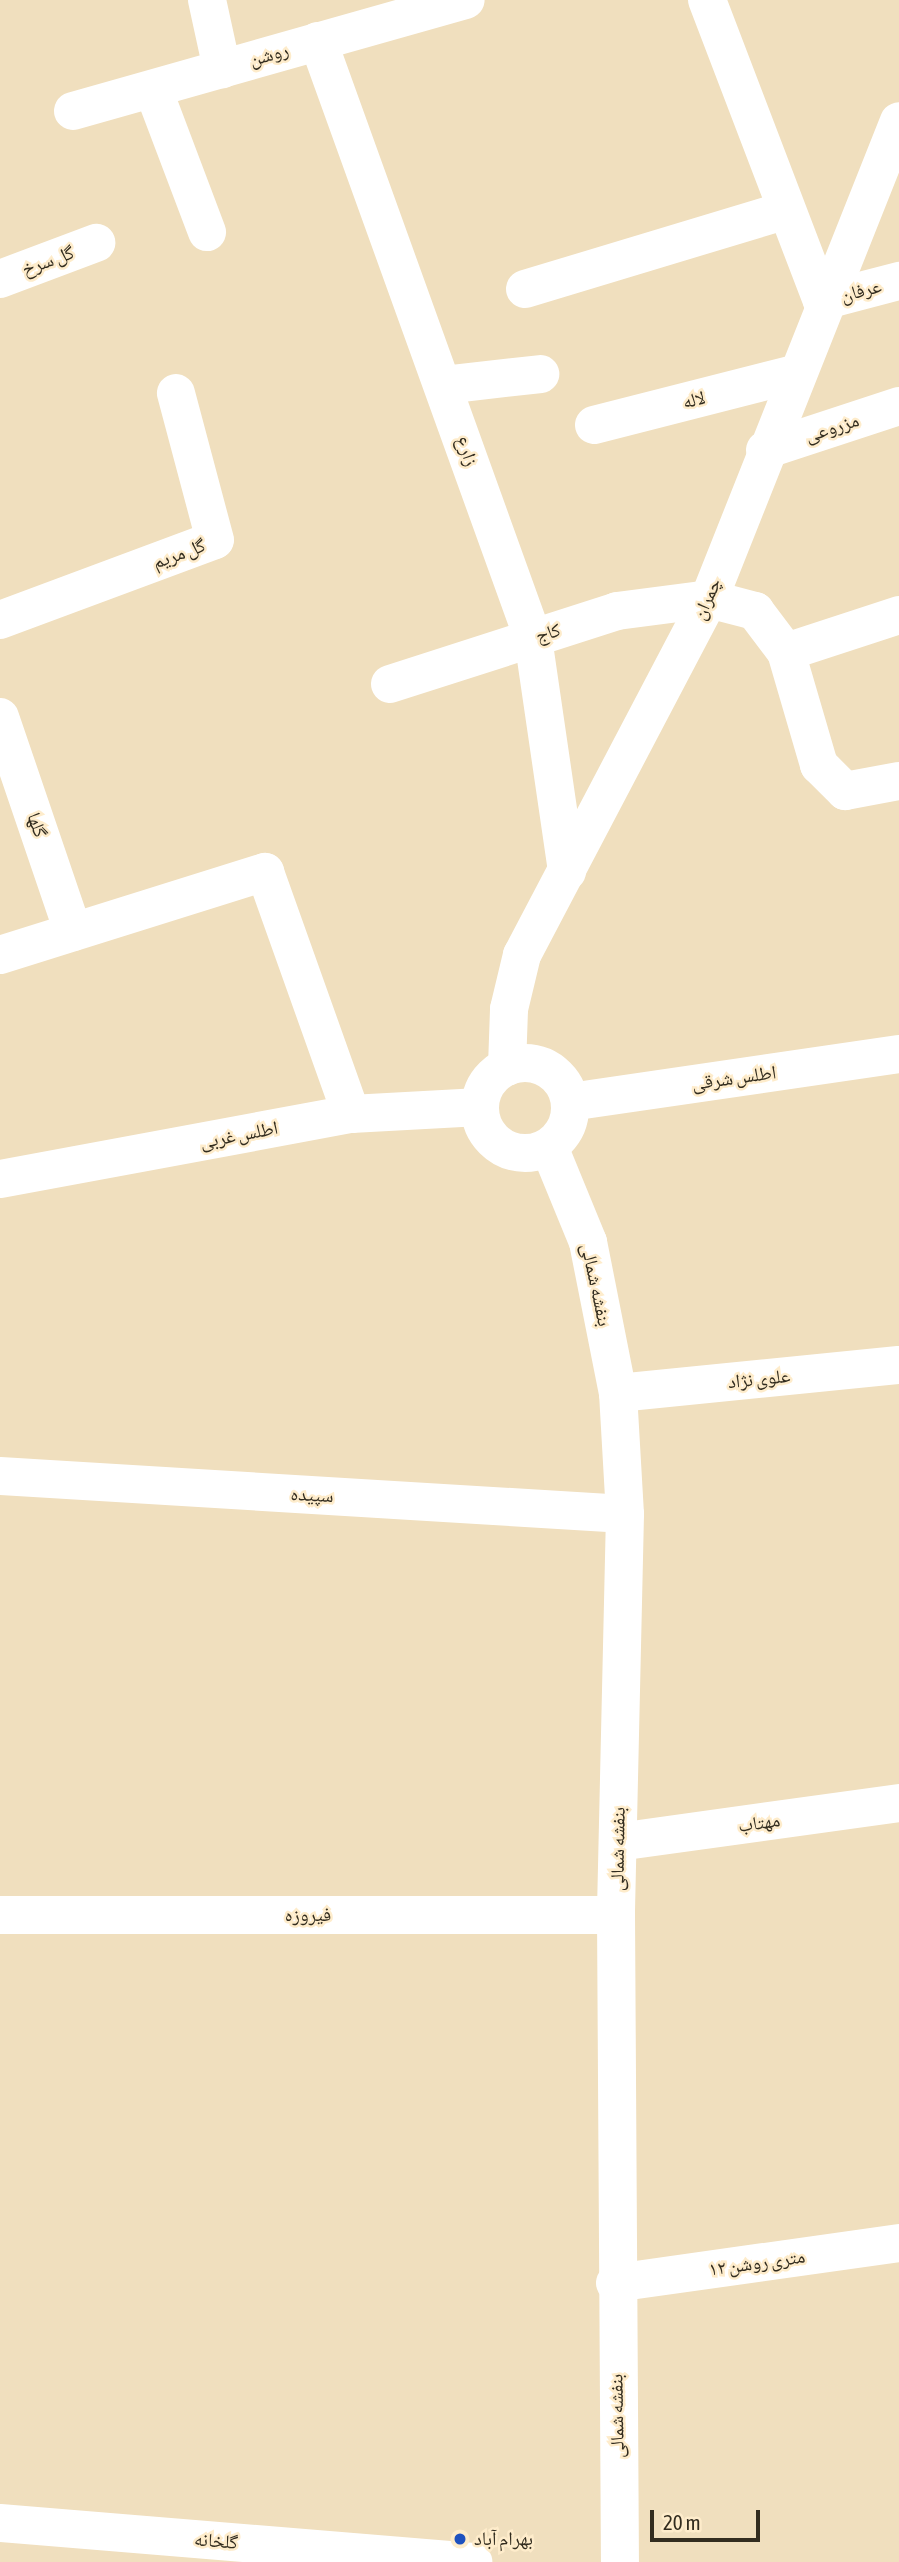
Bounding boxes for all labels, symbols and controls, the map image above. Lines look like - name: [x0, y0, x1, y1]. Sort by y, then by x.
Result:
- street label: روشن: [247, 39, 291, 71]
- street label: گل سرخ: [19, 241, 77, 281]
- street label: عرفان: [838, 275, 884, 307]
- street label: لاله: [680, 386, 708, 414]
- street label: مزروعی: [802, 409, 862, 447]
- street label: زارع: [451, 433, 483, 469]
- street label: گل مریم: [149, 534, 209, 574]
- street label: چمران: [688, 575, 726, 623]
- street label: کاج: [533, 618, 563, 648]
- street label: گلها: [22, 810, 52, 840]
- street label: اطلس شرقی: [690, 1061, 778, 1095]
- street label: اطلس غربی: [198, 1116, 280, 1154]
- street label: بنفشه شمالی: [576, 1241, 616, 1329]
- street label: علوی نژاد: [727, 1364, 791, 1394]
- street label: سپیده: [290, 1482, 334, 1508]
- street label: بنفشه شمالی: [606, 1807, 630, 1891]
- street label: مهتاب: [737, 1809, 781, 1837]
- street label: فیروزه: [285, 1904, 331, 1926]
- street label: ۱۲ متری روشن: [707, 2245, 807, 2281]
- street label: بنفشه شمالی: [605, 2374, 629, 2458]
- scale bar: [654, 2496, 764, 2540]
- text: 20 m: [663, 2510, 701, 2534]
- street label: گلخانه: [193, 2528, 239, 2554]
- place label: بهرام آباد: [474, 2528, 533, 2550]
- marker: بهرام آباد: [452, 2531, 468, 2547]

